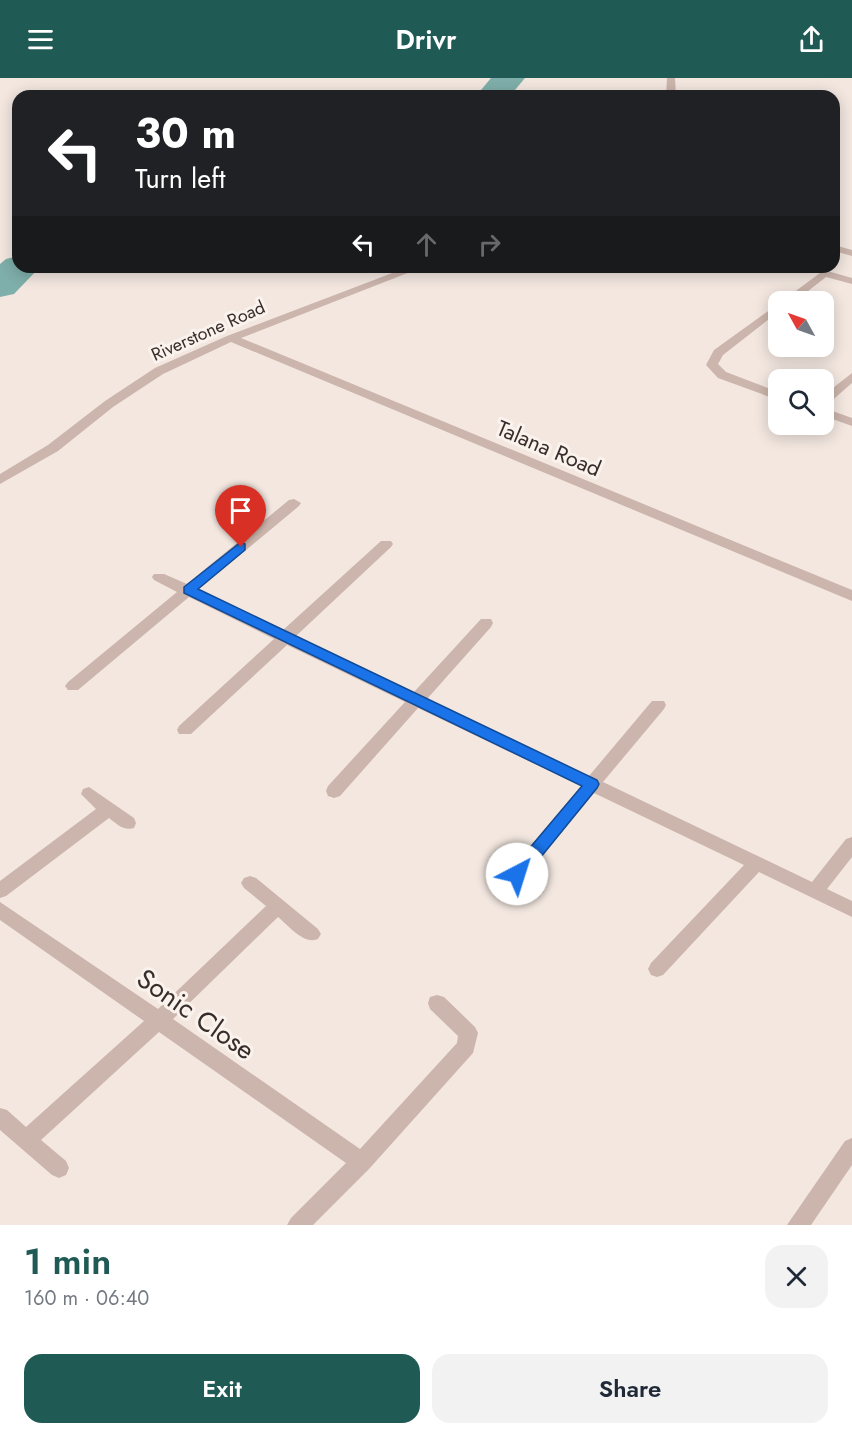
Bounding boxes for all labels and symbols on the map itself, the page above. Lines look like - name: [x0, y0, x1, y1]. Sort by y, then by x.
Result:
- north arrow: [768, 291, 834, 357]
- street label: Riverstone Road: [147, 294, 269, 368]
- street label: Talana Road: [492, 412, 606, 484]
- pin: [215, 485, 266, 547]
- position arrow: [485, 842, 549, 906]
- street label: Sonic Close: [129, 959, 263, 1069]

